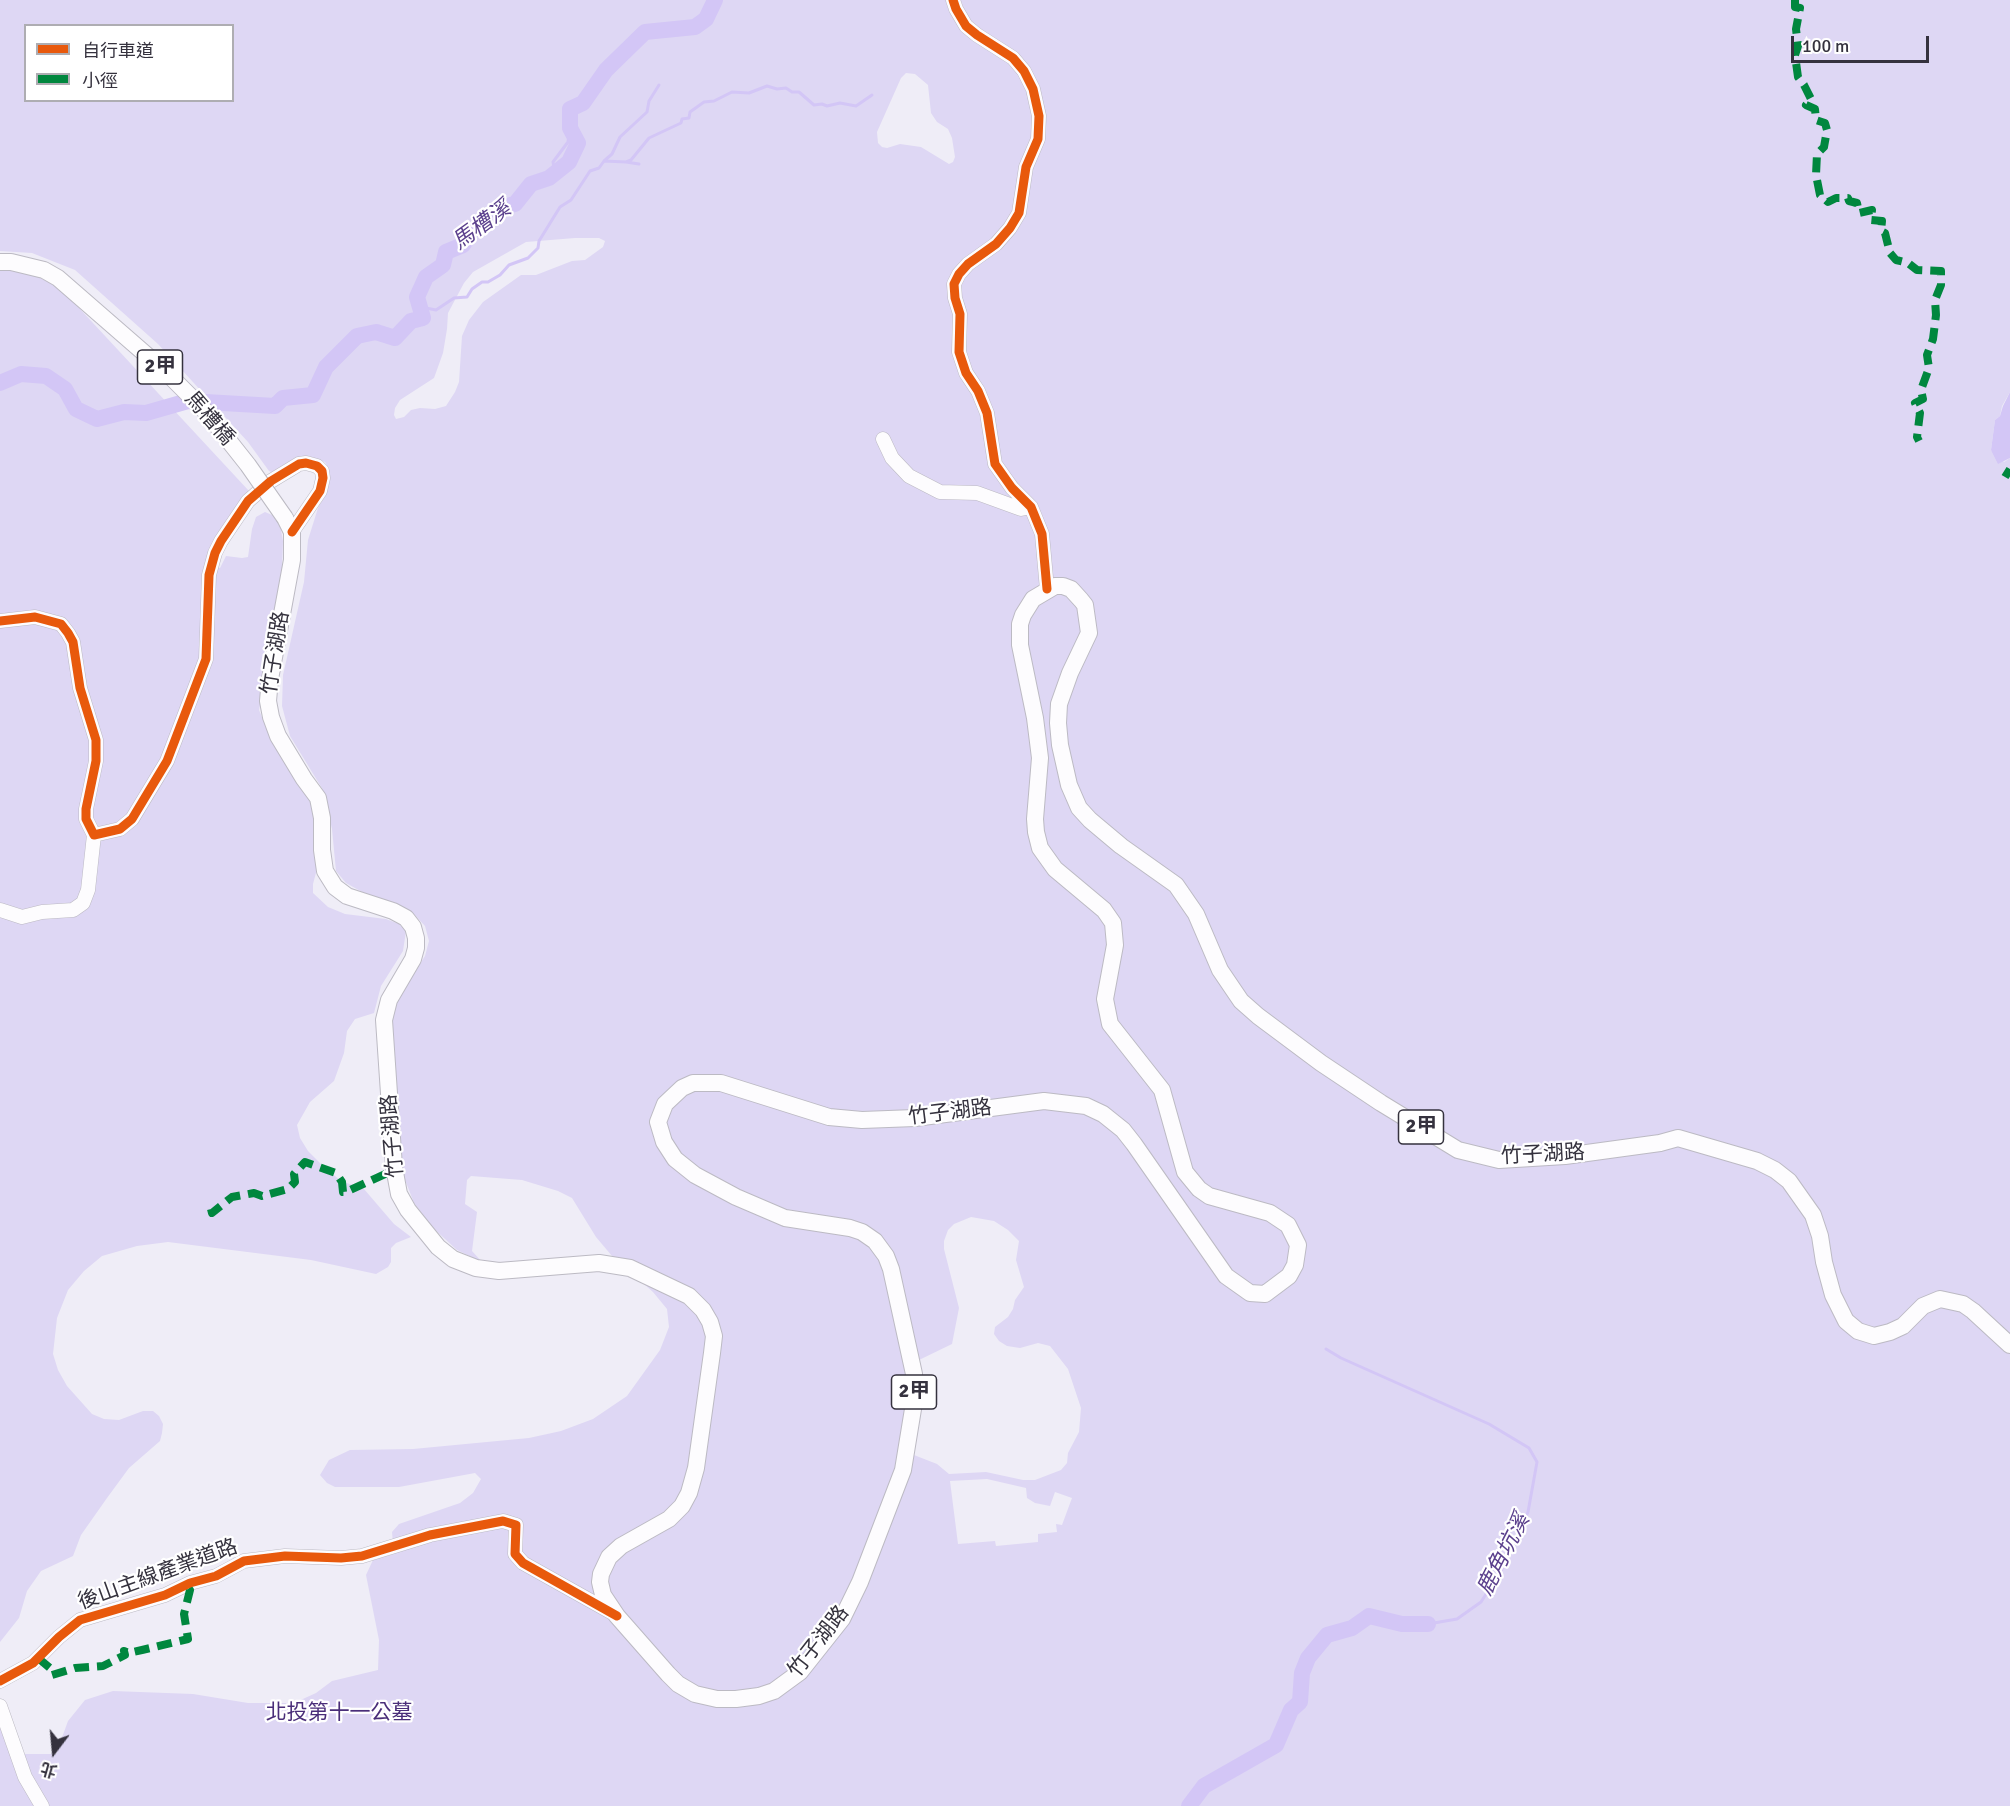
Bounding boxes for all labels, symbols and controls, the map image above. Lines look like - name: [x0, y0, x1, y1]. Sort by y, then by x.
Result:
- legend: [24, 24, 234, 102]
- scale bar: [1794, 24, 1932, 62]
- text: 100 m: [1802, 35, 1849, 57]
- text: 自行車道: [82, 40, 154, 62]
- text: 小徑: [82, 70, 118, 92]
- water label: 馬槽溪: [448, 196, 516, 256]
- road number: 2甲: [138, 350, 182, 384]
- street label: 馬槽橋: [179, 387, 239, 451]
- street label: 竹子湖路: [257, 610, 295, 696]
- street label: 竹子湖路: [377, 1093, 409, 1179]
- street label: 竹子湖路: [907, 1095, 993, 1131]
- road number: 2甲: [1398, 1110, 1444, 1144]
- street label: 竹子湖路: [1500, 1140, 1586, 1170]
- road number: 2甲: [892, 1375, 936, 1409]
- water label: 鹿角坑溪: [1472, 1510, 1536, 1600]
- street label: 後山主線產業道路: [75, 1534, 241, 1616]
- street label: 竹子湖路: [783, 1601, 855, 1683]
- park label: 北投第十一公墓: [266, 1700, 412, 1726]
- north arrow: [24, 1722, 84, 1782]
- text: 北: [39, 1757, 60, 1781]

